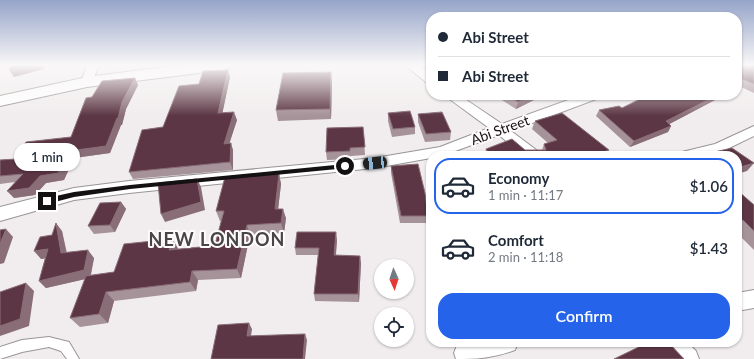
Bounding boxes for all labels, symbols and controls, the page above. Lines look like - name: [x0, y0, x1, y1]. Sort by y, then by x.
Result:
- text: Abi Street: [462, 28, 529, 46]
- text: Abi Street: [462, 67, 529, 85]
- street label: Abi Street: [468, 111, 531, 148]
- callout: 1 min: [14, 143, 80, 171]
- text: 1 min: [31, 149, 63, 165]
- car: [362, 156, 388, 170]
- route start: [336, 157, 354, 175]
- icon: car: [440, 168, 476, 204]
- text: Economy: [488, 169, 549, 187]
- text: $1.06: [690, 177, 728, 195]
- text: 1 min · 11:17: [488, 187, 563, 203]
- route end: [38, 192, 56, 210]
- district label: NEW LONDON: [149, 228, 285, 250]
- icon: car: [440, 230, 476, 266]
- text: Comfort: [488, 231, 544, 249]
- text: $1.43: [690, 239, 728, 257]
- text: 2 min · 11:18: [488, 249, 563, 265]
- north arrow: [374, 259, 414, 299]
- map controls: [374, 259, 414, 347]
- button: Confirm: [438, 293, 730, 339]
- button: locate: [374, 307, 414, 347]

